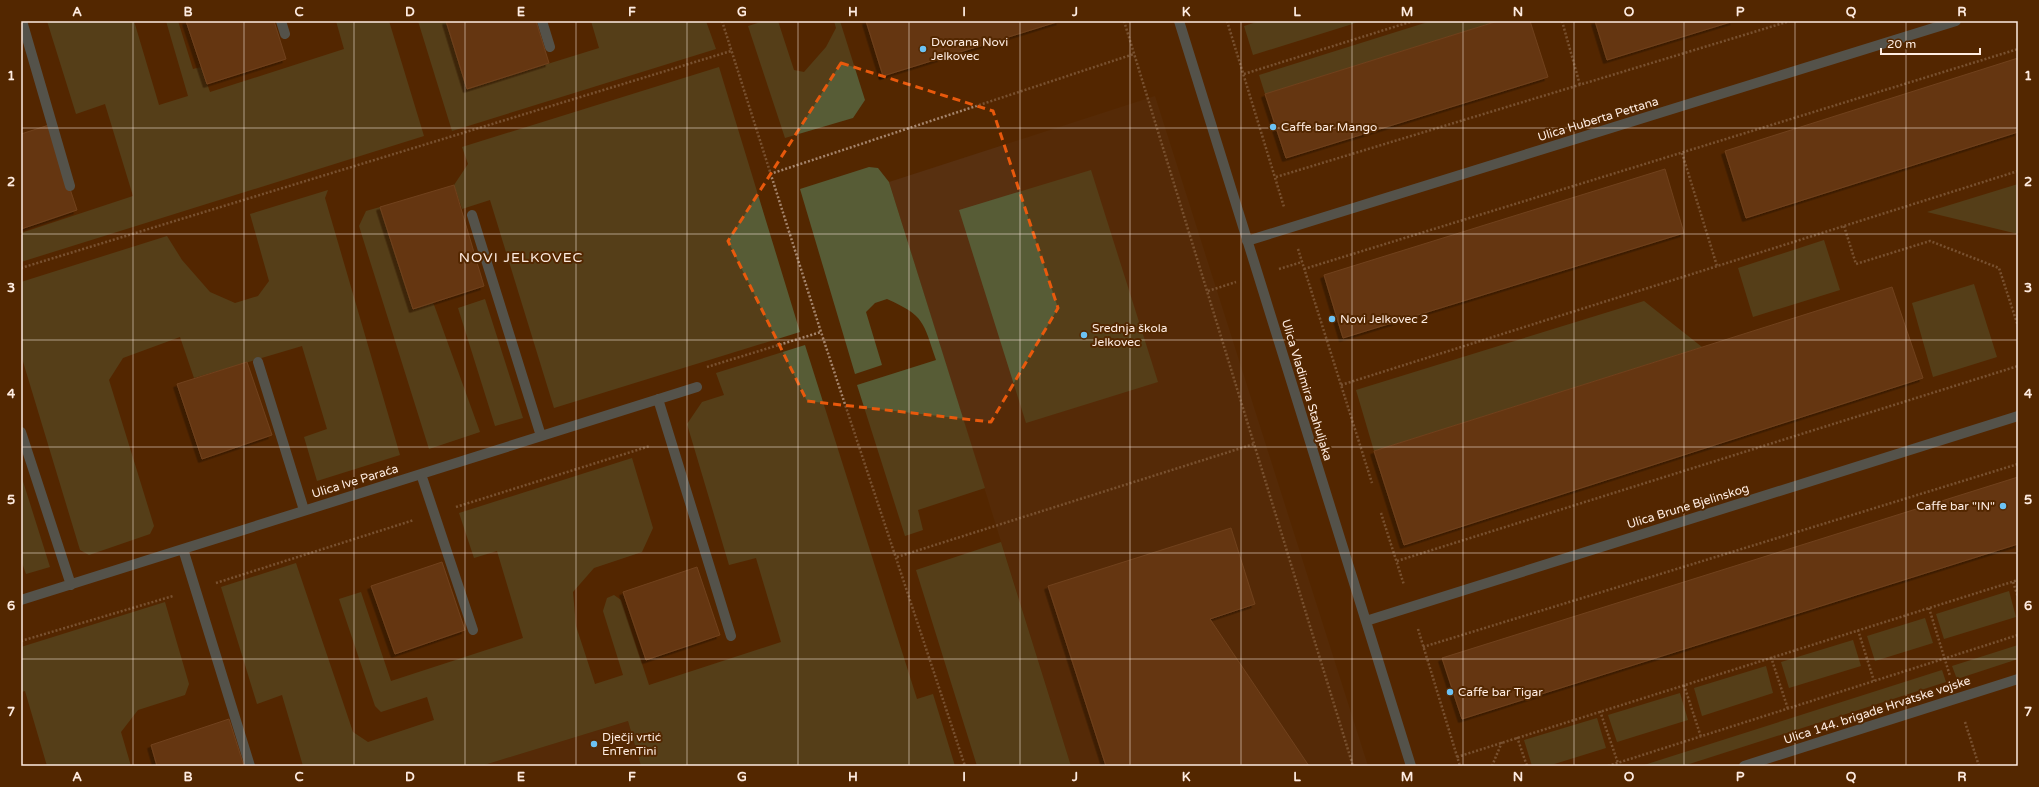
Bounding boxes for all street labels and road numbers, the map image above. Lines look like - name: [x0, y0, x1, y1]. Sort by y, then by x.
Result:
- street label: Ulica Huberta Pettana: [1536, 94, 1660, 144]
- street label: Ulica Vladimira Stahuljaka: [1279, 318, 1335, 462]
- street label: Ulica Ive Paraća: [310, 461, 400, 501]
- street label: Ulica Brune Bjelinskog: [1625, 481, 1751, 531]
- street label: Ulica 144. brigade Hrvatske vojske: [1782, 673, 1972, 747]

